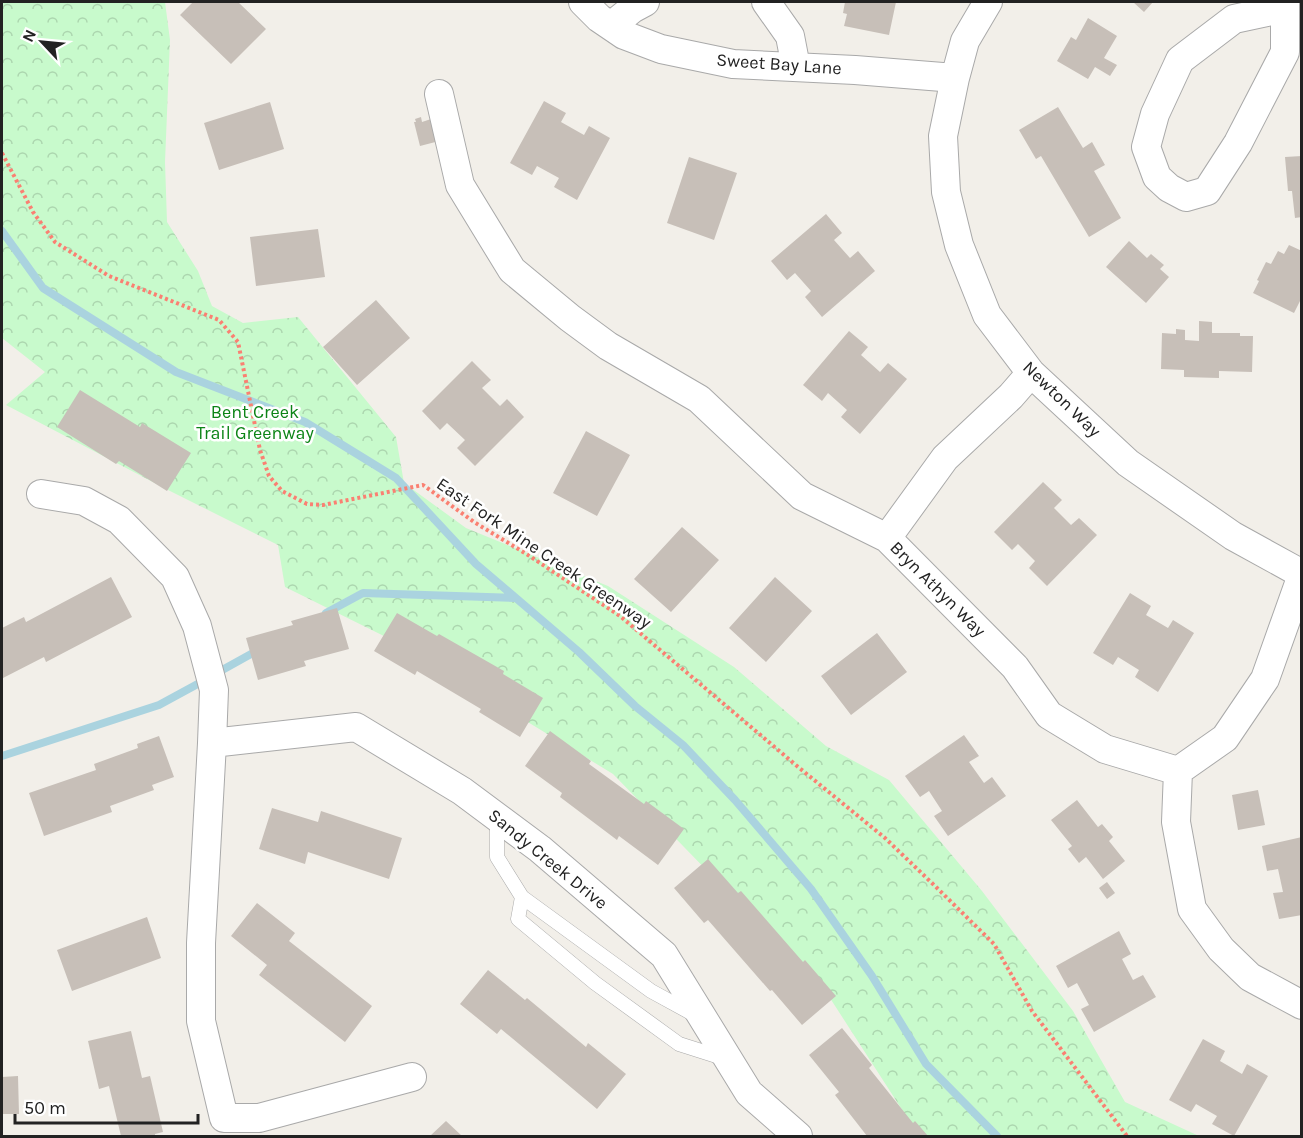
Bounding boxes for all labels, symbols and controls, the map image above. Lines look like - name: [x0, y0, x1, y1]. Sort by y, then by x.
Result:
- north arrow: [12, 12, 72, 72]
- text: N: [18, 26, 40, 45]
- street label: Sweet Bay Lane: [716, 49, 842, 79]
- street label: Newton Way: [1018, 356, 1106, 442]
- park label: Bent Creek Trail Greenway: [196, 401, 314, 444]
- street label: East Fork Mine Creek Greenway: [432, 473, 656, 634]
- street label: Bryn Athyn Way: [885, 536, 991, 642]
- street label: Sandy Creek Drive: [484, 804, 612, 914]
- scale bar: [15, 1087, 198, 1125]
- text: 50 m: [24, 1097, 66, 1119]

